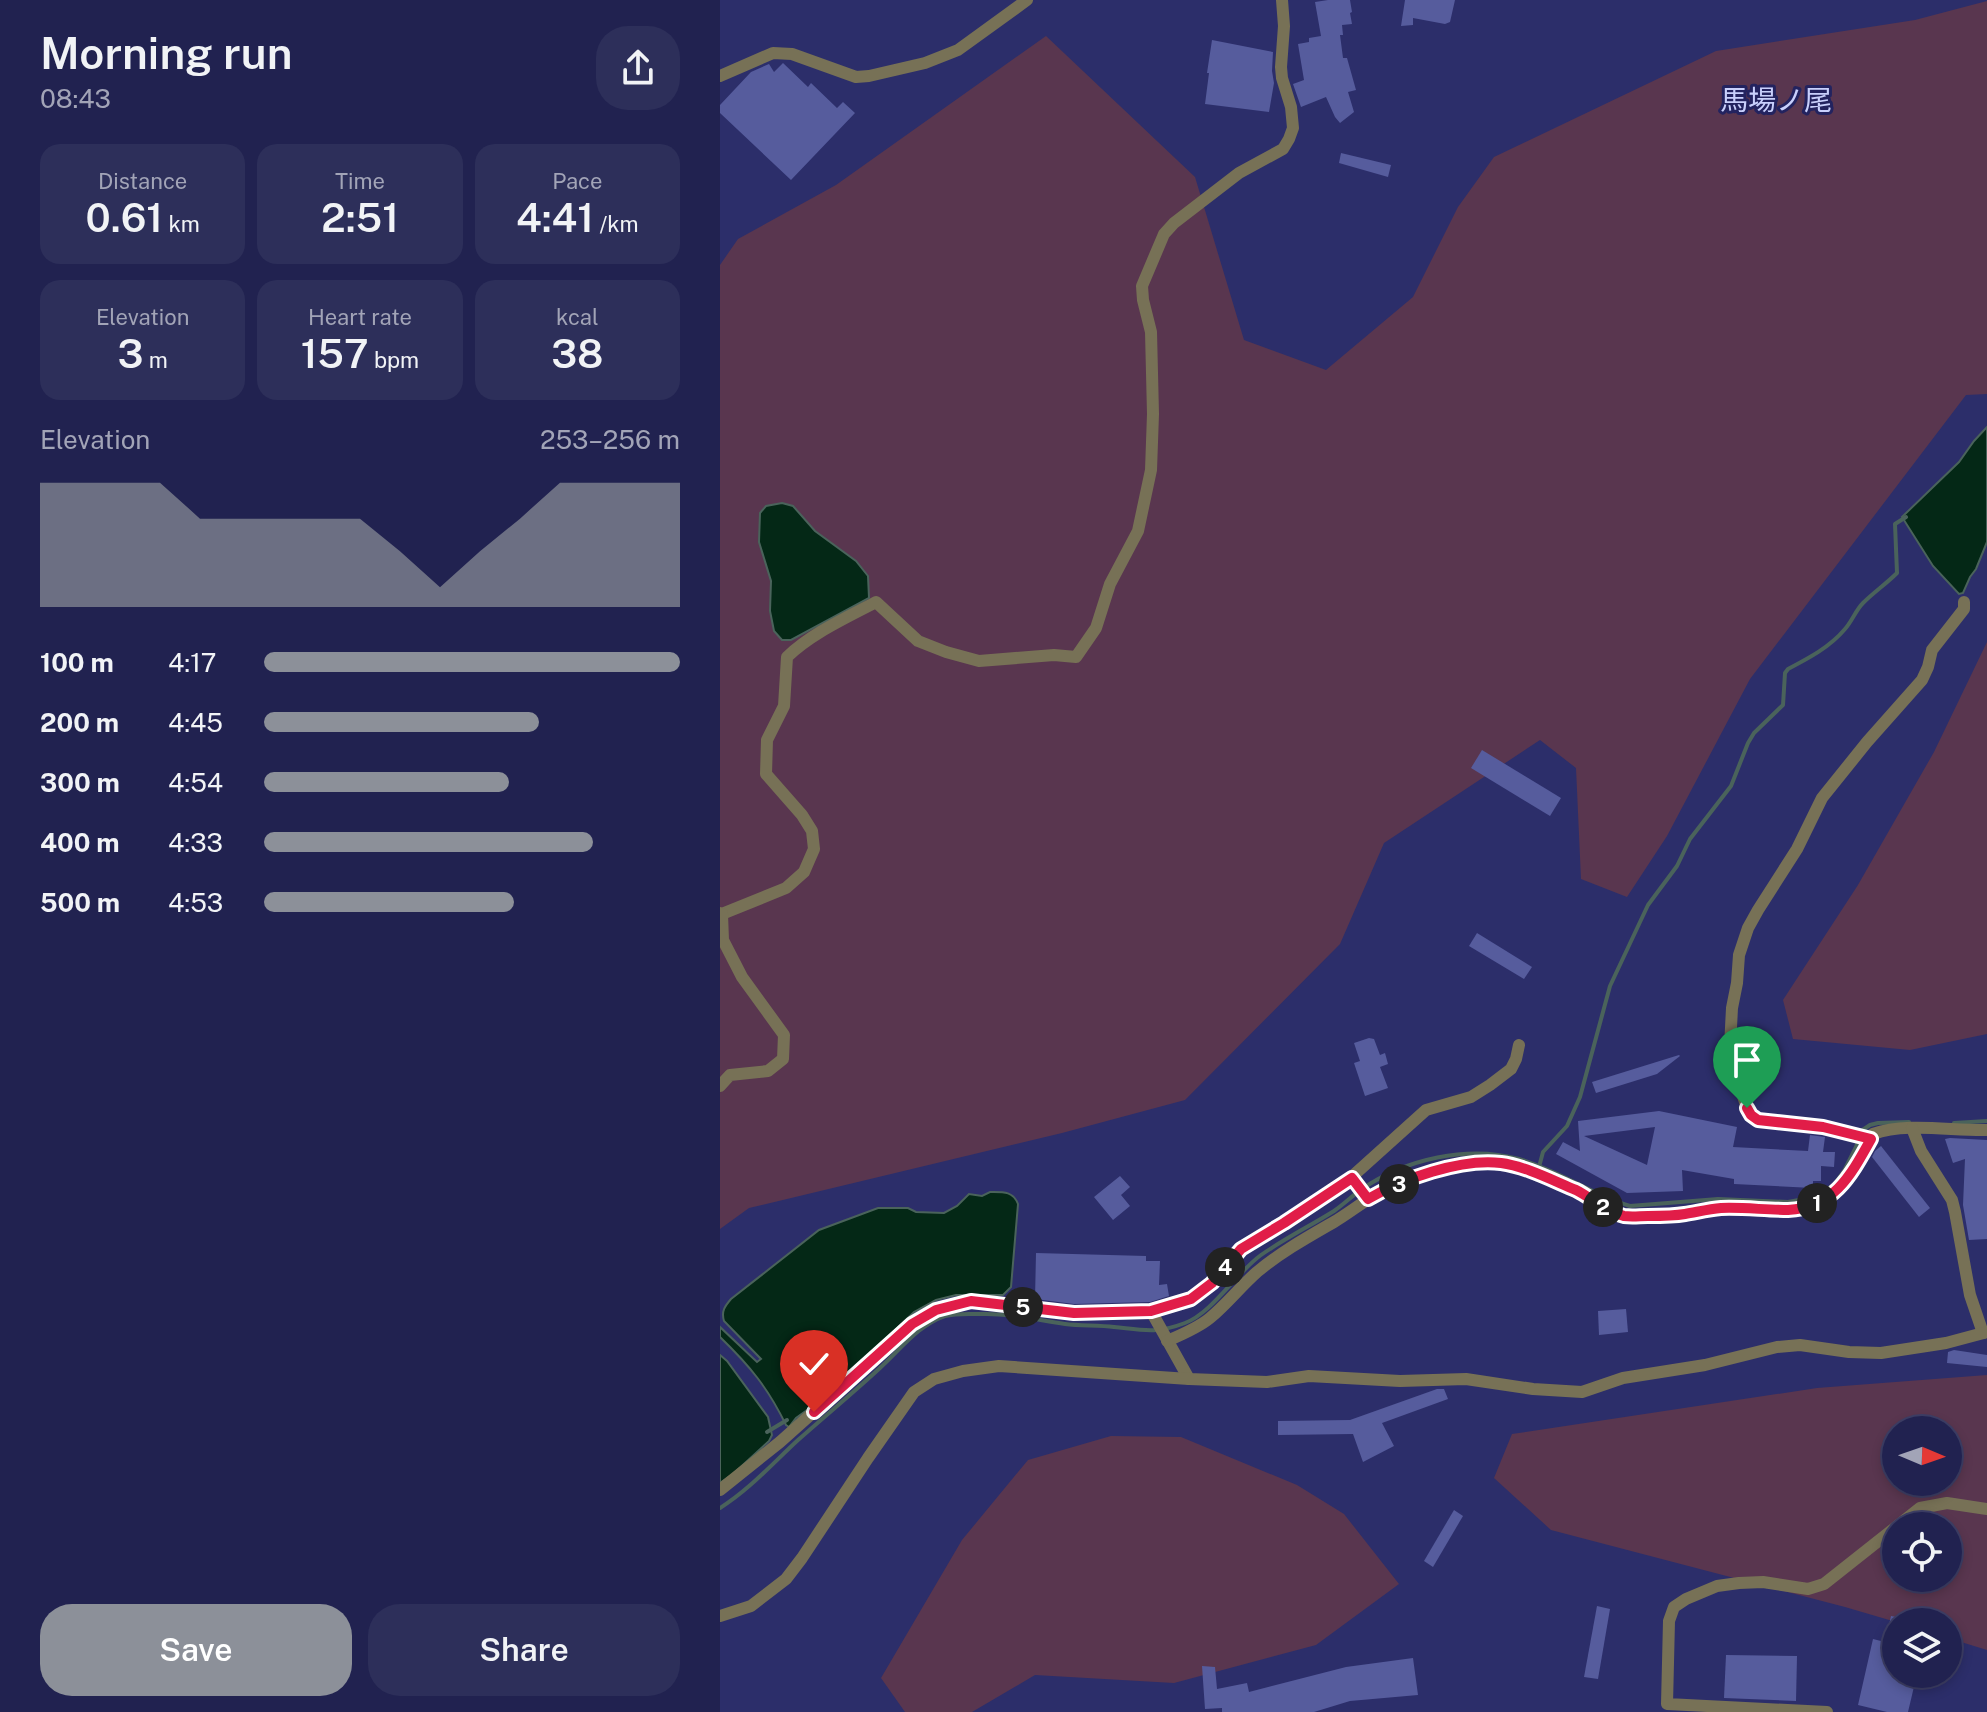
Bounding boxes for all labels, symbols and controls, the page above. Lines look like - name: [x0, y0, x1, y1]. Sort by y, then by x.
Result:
- button: share: [596, 26, 680, 110]
- text: Morning run: [40, 27, 293, 79]
- text: 08:43: [40, 83, 111, 114]
- district label: 馬場ノ尾: [1720, 83, 1832, 116]
- text: Distance: [98, 168, 187, 194]
- text: Time: [335, 168, 385, 194]
- text: Pace: [552, 168, 602, 194]
- text: 0.61: [85, 194, 163, 241]
- text: 2:51: [321, 194, 399, 241]
- text: 4:41: [516, 194, 594, 241]
- text: km: [163, 211, 200, 237]
- text: /km: [594, 211, 639, 237]
- text: Elevation: [96, 304, 189, 330]
- text: Heart rate: [308, 304, 412, 330]
- text: kcal: [556, 304, 599, 330]
- text: 3: [117, 330, 143, 377]
- text: 157: [301, 330, 369, 377]
- text: 38: [551, 330, 603, 377]
- text: m: [143, 347, 168, 373]
- text: bpm: [369, 347, 419, 373]
- text: Elevation: [40, 424, 150, 455]
- text: 253–256 m: [540, 424, 680, 455]
- text: 100 m: [40, 647, 114, 678]
- text: 4:17: [168, 647, 216, 678]
- text: 200 m: [40, 707, 119, 738]
- text: 4:45: [168, 707, 223, 738]
- text: 300 m: [40, 767, 120, 798]
- text: 4:54: [168, 767, 223, 798]
- text: 400 m: [40, 827, 120, 858]
- text: 4:33: [168, 827, 223, 858]
- text: 500 m: [40, 887, 120, 918]
- text: 4:53: [168, 887, 223, 918]
- pin: [1713, 1026, 1781, 1108]
- icon: arrive: [1725, 1038, 1769, 1082]
- pin: 3: [1379, 1164, 1419, 1204]
- text: 3: [1392, 1171, 1406, 1197]
- pin: 1: [1797, 1183, 1837, 1223]
- pin: 2: [1583, 1187, 1623, 1227]
- text: 1: [1812, 1190, 1822, 1216]
- text: 2: [1596, 1194, 1610, 1220]
- pin: 4: [1205, 1247, 1245, 1287]
- text: 4: [1218, 1254, 1232, 1280]
- pin: 5: [1003, 1287, 1043, 1327]
- text: 5: [1016, 1294, 1030, 1320]
- pin: [780, 1330, 848, 1412]
- icon: check: [792, 1342, 836, 1386]
- north arrow: [1882, 1416, 1962, 1496]
- map controls: [1882, 1416, 1962, 1688]
- button: locate: [1882, 1512, 1962, 1592]
- button: Save: [40, 1604, 352, 1696]
- button: Share: [368, 1604, 680, 1696]
- button: layers: [1882, 1608, 1962, 1688]

